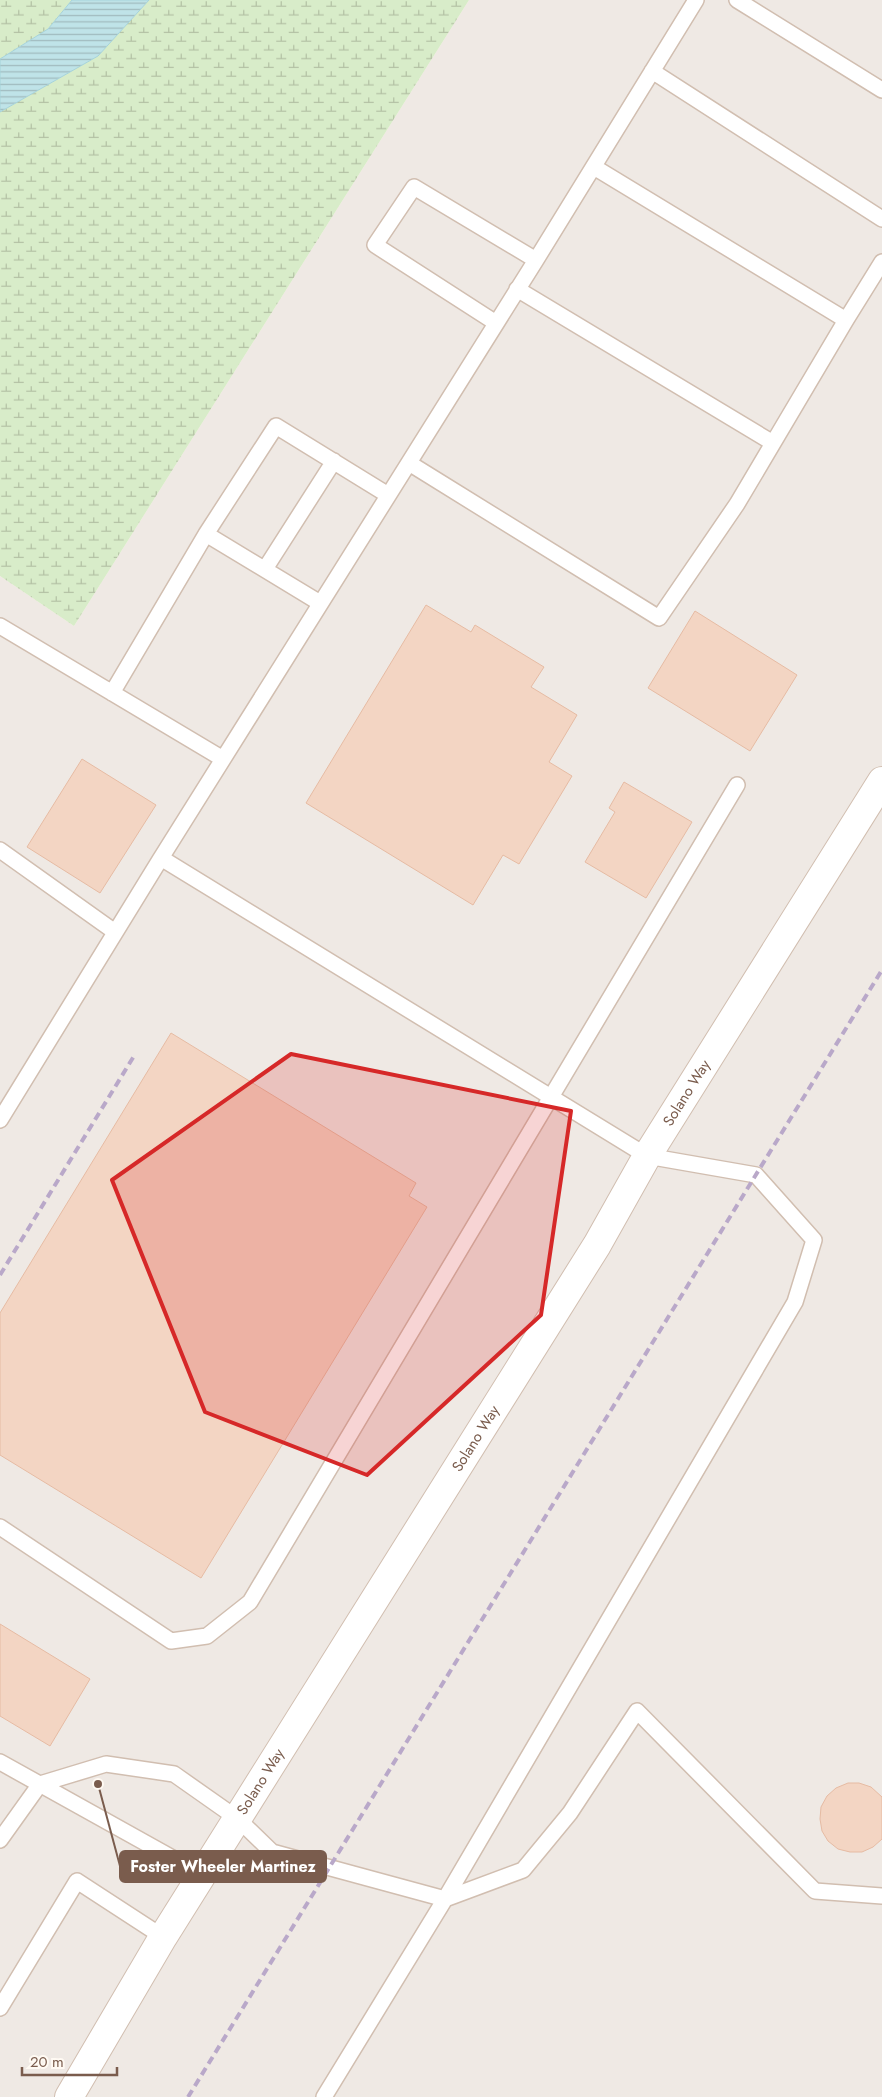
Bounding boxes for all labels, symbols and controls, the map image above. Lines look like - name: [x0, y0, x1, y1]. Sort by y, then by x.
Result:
- street label: Solano Way: [657, 1055, 716, 1130]
- street label: Solano Way: [446, 1401, 505, 1476]
- street label: Solano Way: [231, 1744, 290, 1819]
- callout: Foster Wheeler Martinez: [120, 1851, 326, 1882]
- text: Foster Wheeler Martinez: [130, 1855, 316, 1878]
- scale bar: [22, 2044, 118, 2076]
- text: 20 m: [30, 2051, 64, 2073]

